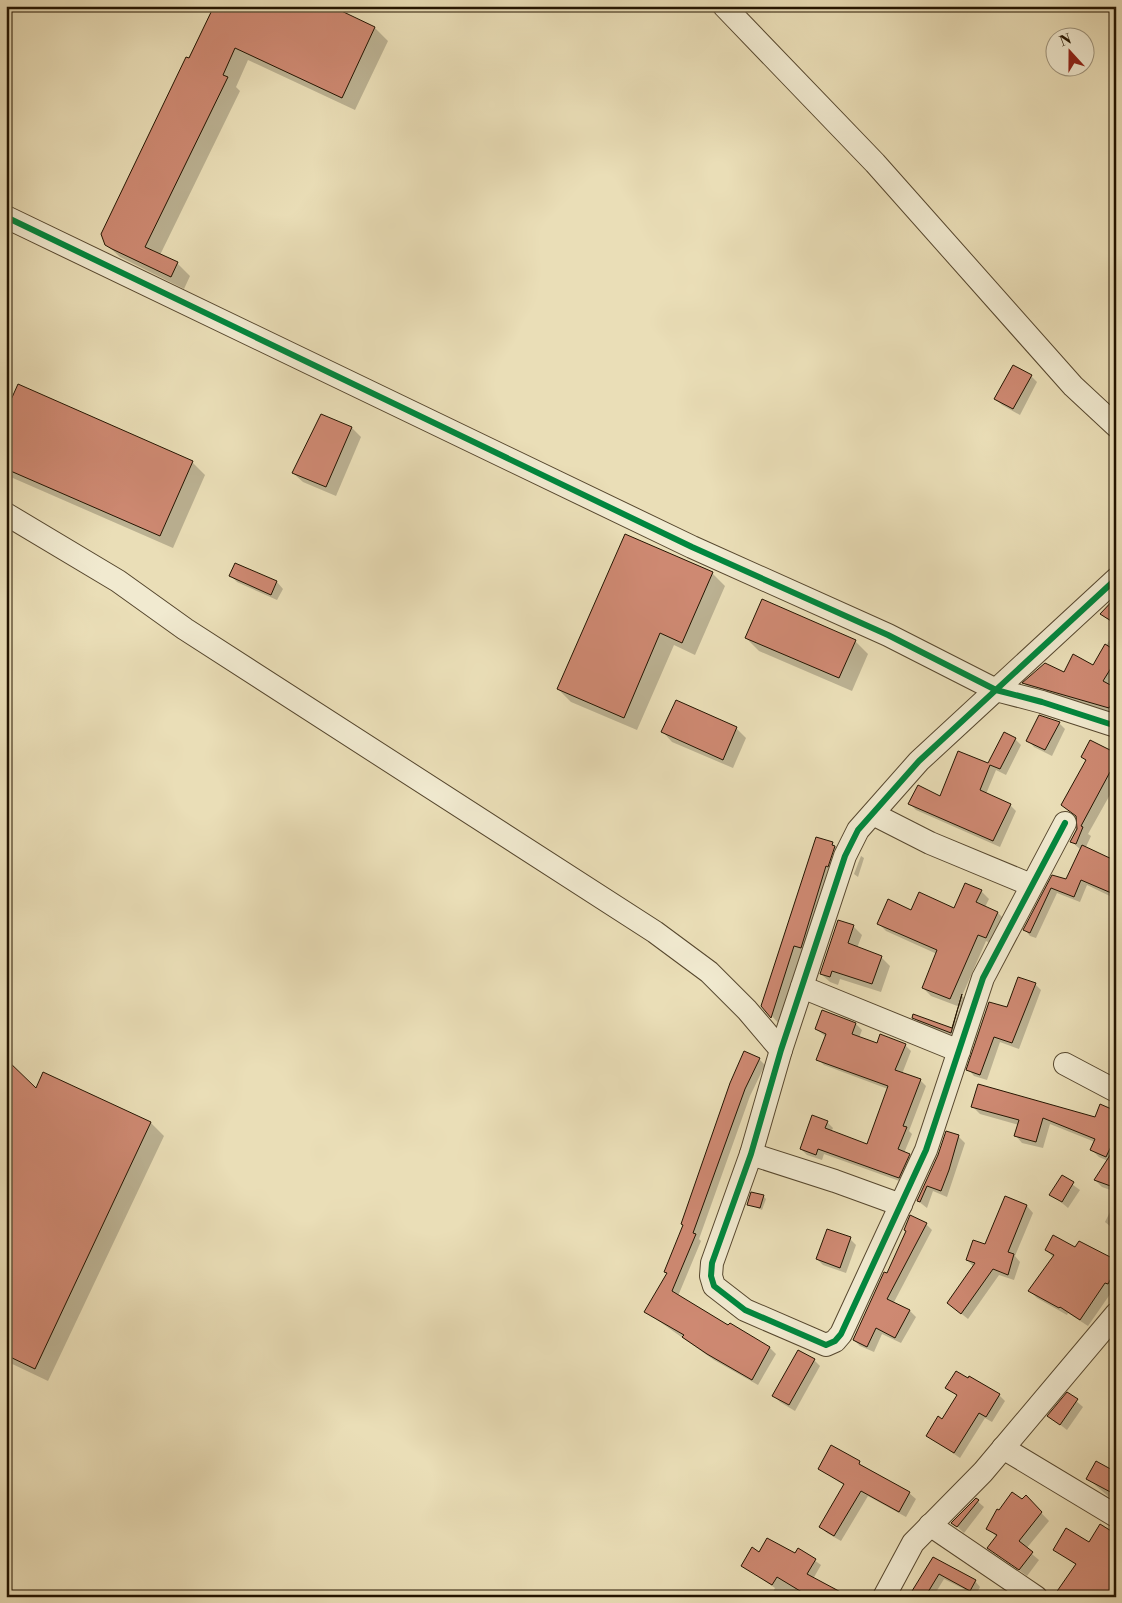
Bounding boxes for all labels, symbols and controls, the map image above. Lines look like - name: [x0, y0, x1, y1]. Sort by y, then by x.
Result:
- north arrow: [1044, 28, 1094, 78]
- text: N: [1057, 30, 1074, 51]

